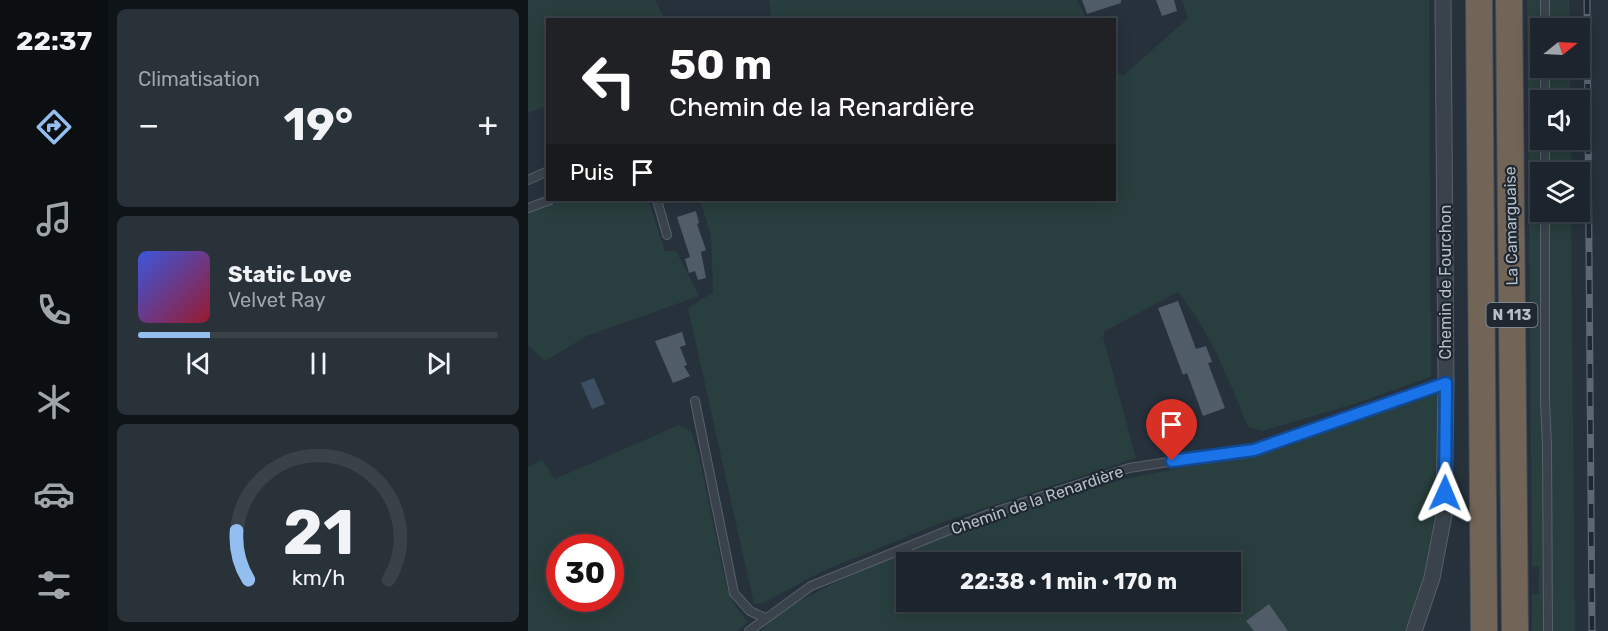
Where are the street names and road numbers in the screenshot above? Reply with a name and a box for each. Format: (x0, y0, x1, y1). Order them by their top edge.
street label: La Camarguaise (1500, 166, 1522, 286)
street label: Chemin de Fourchon (1436, 205, 1455, 359)
road number: N 113 (1486, 303, 1538, 327)
street label: Chemin de la Renardière (948, 462, 1126, 538)

